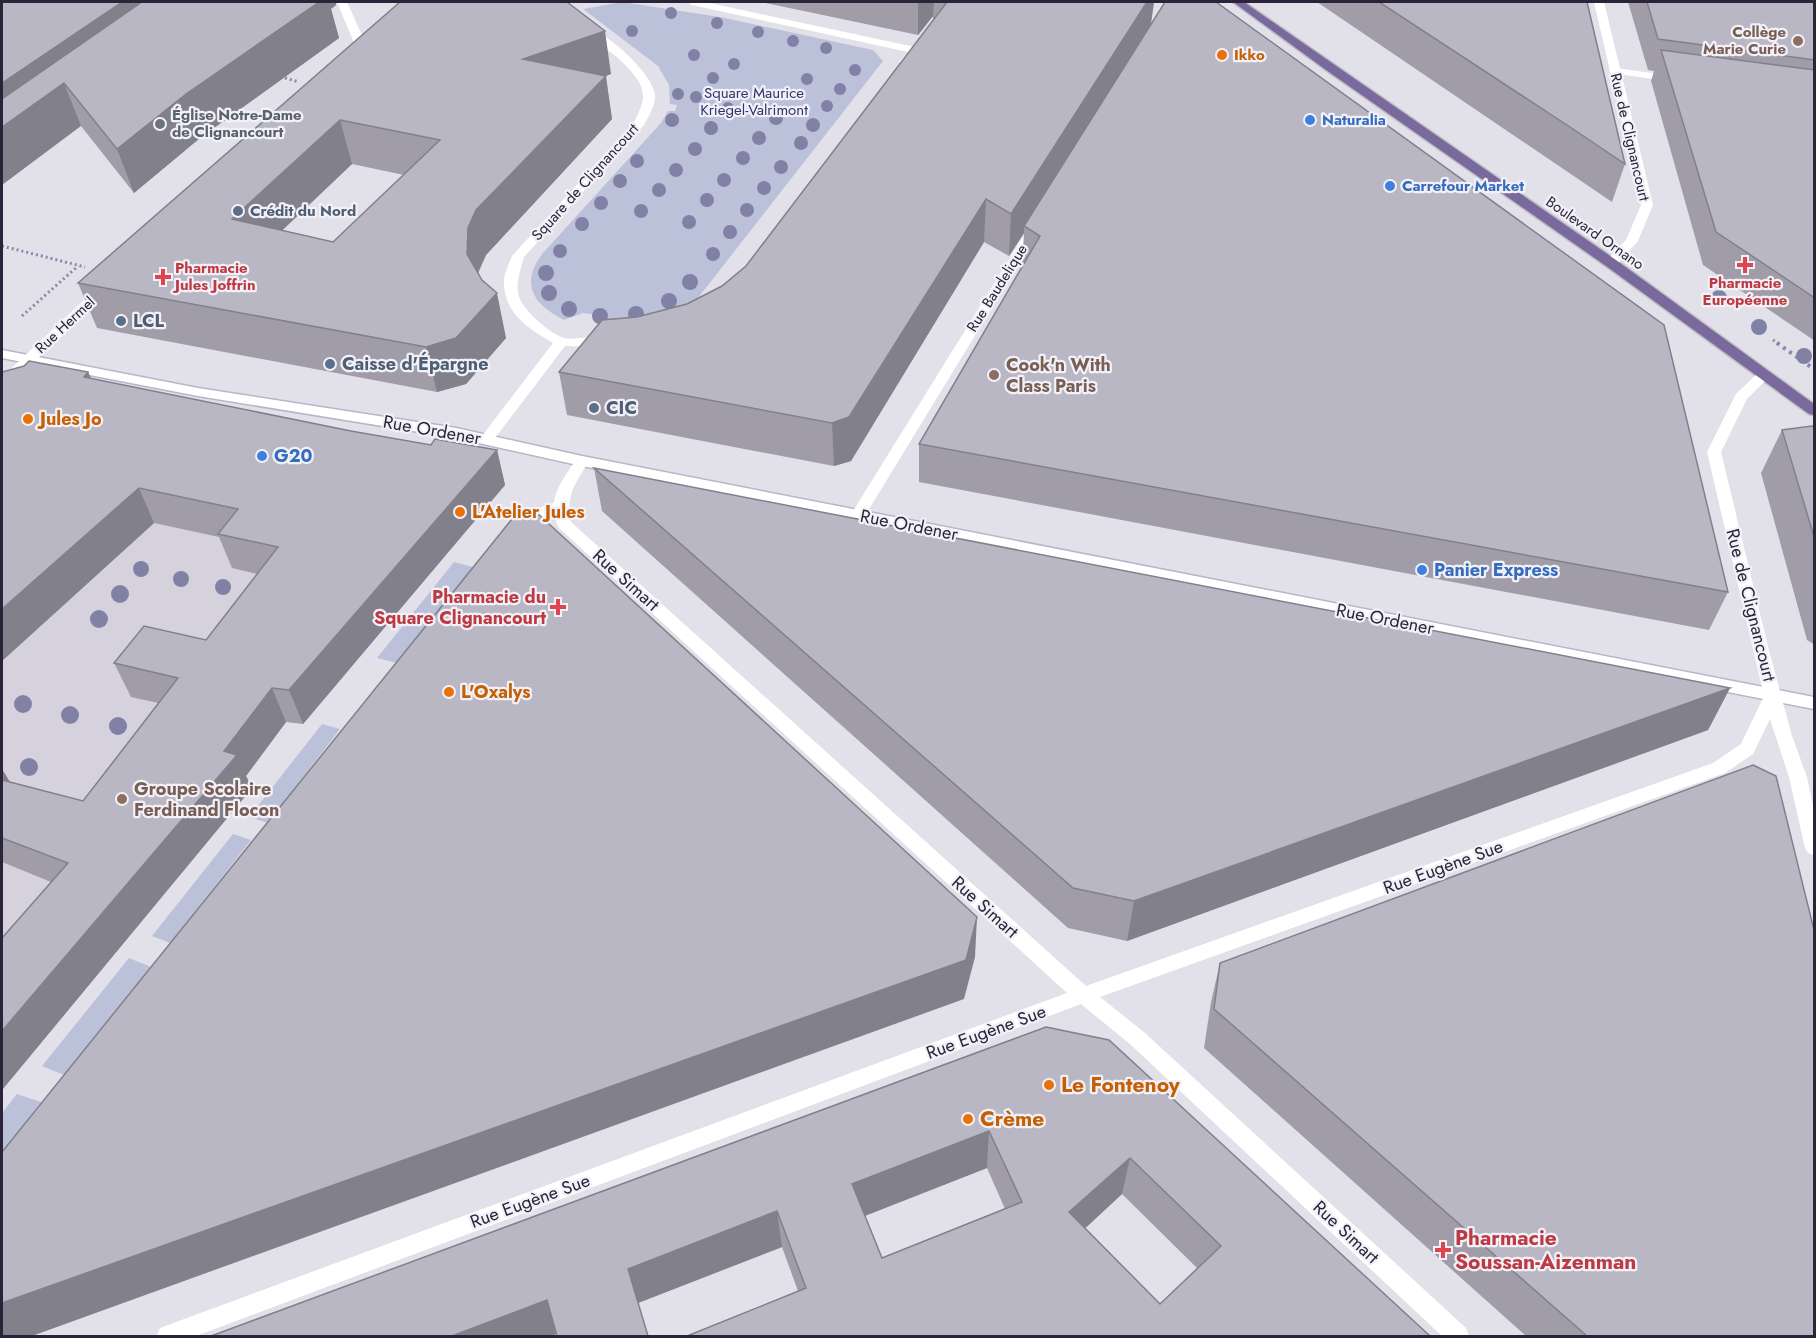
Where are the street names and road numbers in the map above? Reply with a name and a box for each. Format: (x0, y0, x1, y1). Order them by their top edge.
street label: Rue de Clignancourt (1605, 71, 1655, 203)
street label: Square de Clignancourt (526, 118, 644, 245)
street label: Boulevard Ornano (1541, 191, 1649, 275)
street label: Rue Baudelique (961, 240, 1033, 336)
street label: Rue Hermel (30, 291, 100, 359)
street label: Rue Ordener (381, 409, 484, 452)
street label: Rue Ordener (858, 503, 961, 547)
street label: Rue de Clignancourt (1719, 526, 1783, 685)
street label: Rue Simart (587, 543, 666, 618)
street label: Rue Ordener (1334, 597, 1437, 641)
street label: Rue Eugène Sue (1379, 833, 1507, 901)
street label: Rue Simart (946, 870, 1025, 945)
street label: Rue Eugène Sue (922, 998, 1050, 1066)
street label: Rue Eugène Sue (466, 1167, 594, 1235)
street label: Rue Simart (1307, 1195, 1385, 1270)

